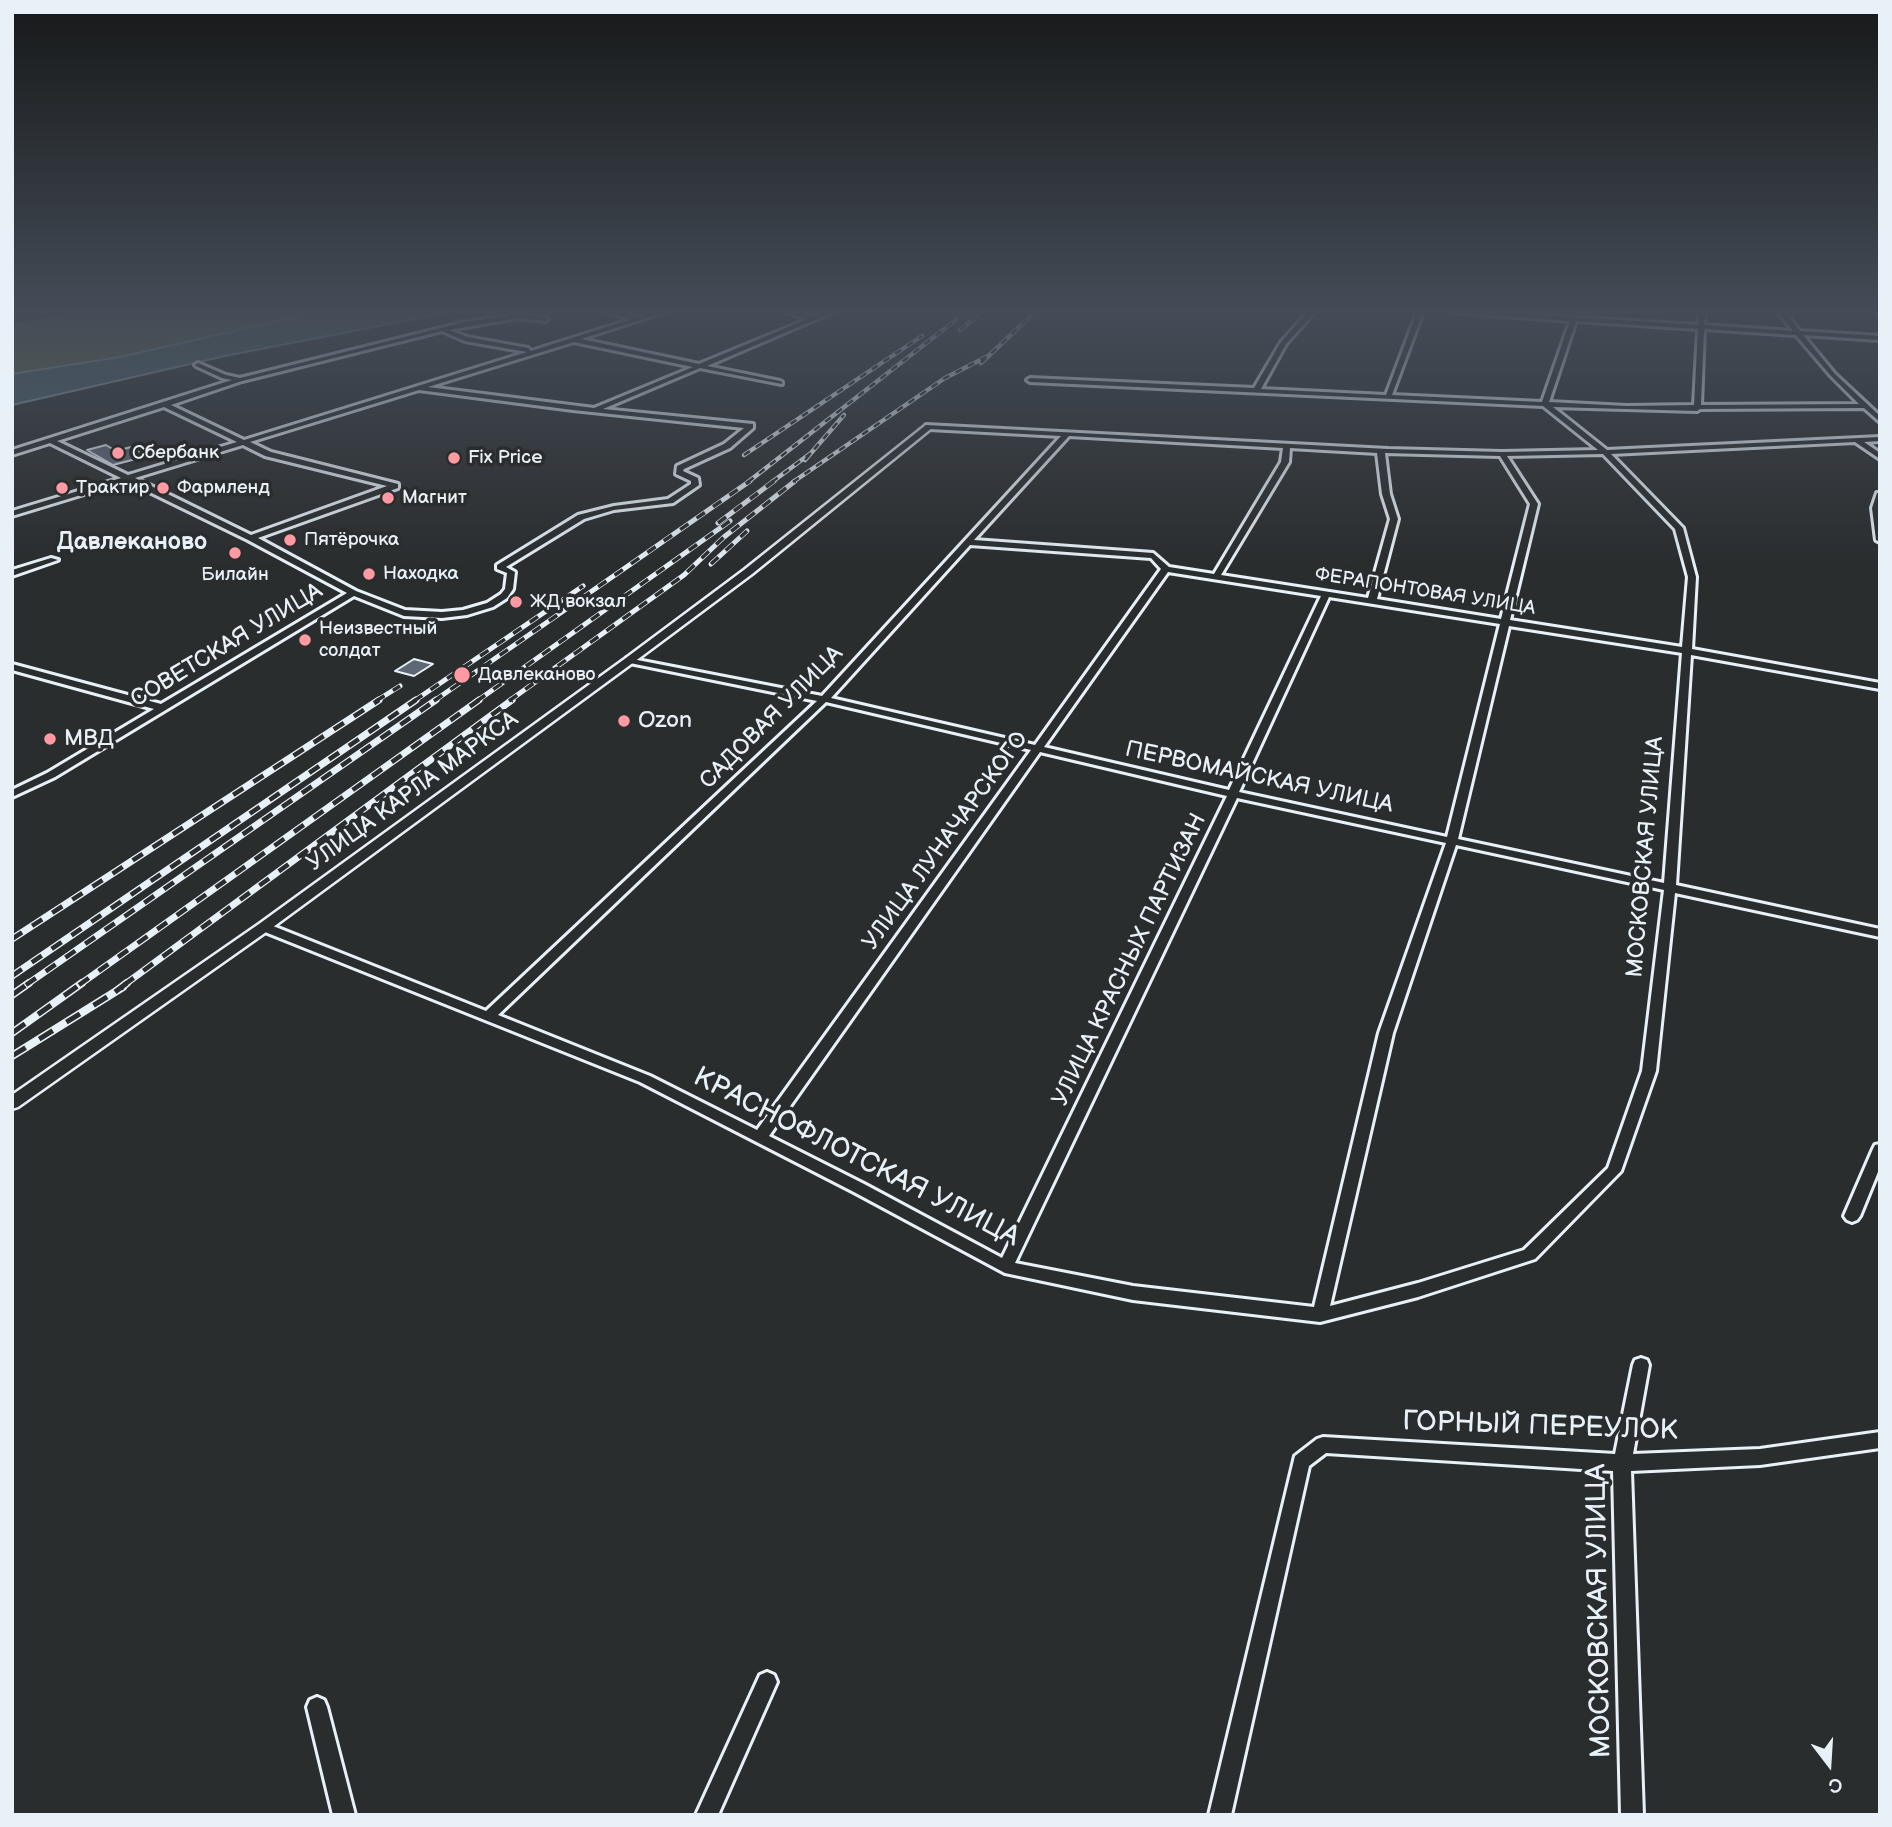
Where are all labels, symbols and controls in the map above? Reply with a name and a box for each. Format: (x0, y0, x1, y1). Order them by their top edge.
place label: Сбербанк (132, 442, 219, 464)
marker: Сбербанк (110, 445, 126, 461)
place label: Fix Price (468, 447, 542, 469)
marker: Fix Price (446, 450, 462, 466)
place label: Трактир (76, 477, 149, 499)
place label: Фармленд (177, 477, 270, 499)
marker: Трактир (54, 480, 70, 496)
marker: Фармленд (155, 480, 171, 496)
place label: Магнит (402, 487, 467, 509)
marker: Магнит (380, 490, 396, 506)
district label: Давлеканово (57, 529, 207, 557)
place label: Пятёрочка (304, 529, 399, 551)
marker: Пятёрочка (282, 532, 298, 548)
marker: Билайн (227, 545, 243, 561)
place label: Находка (383, 563, 459, 585)
street label: ФЕРАПОНТОВАЯ УЛИЦА (1313, 563, 1537, 621)
place label: Билайн (201, 564, 269, 586)
marker: Находка (361, 566, 377, 582)
street label: СОВЕТСКАЯ УЛИЦА (126, 578, 328, 714)
place label: ЖД вокзал (530, 591, 626, 613)
marker: ЖД вокзал (508, 594, 524, 610)
place label: Неизвестный солдат (319, 618, 437, 662)
marker: Неизвестный солдат (297, 632, 313, 648)
street label: САДОВАЯ УЛИЦА (695, 641, 849, 795)
place label: Давлеканово (478, 664, 596, 686)
marker: Давлеканово (452, 665, 472, 685)
street label: УЛИЦА КАРЛА МАРКСА (302, 706, 524, 878)
place label: Ozon (638, 707, 692, 735)
marker: Ozon (616, 713, 632, 729)
place label: МВД (64, 725, 114, 753)
street label: УЛИЦА ЛУНАЧАРСКОГО (857, 726, 1035, 956)
marker: МВД (42, 731, 58, 747)
street label: МОСКОВСКАЯ УЛИЦА (1622, 735, 1670, 979)
street label: ПЕРВОМАЙСКАЯ УЛИЦА (1123, 736, 1395, 820)
street label: УЛИЦА КРАСНЫХ ПАРТИЗАН (1047, 809, 1213, 1111)
street label: КРАСНОФЛОТСКАЯ УЛИЦА (687, 1061, 1025, 1255)
street label: ГОРНЫЙ ПЕРЕУЛОК (1402, 1405, 1678, 1449)
street label: МОСКОВСКАЯ УЛИЦА (1581, 1464, 1619, 1758)
north arrow (1794, 1729, 1864, 1799)
text: С (1826, 1772, 1845, 1797)

